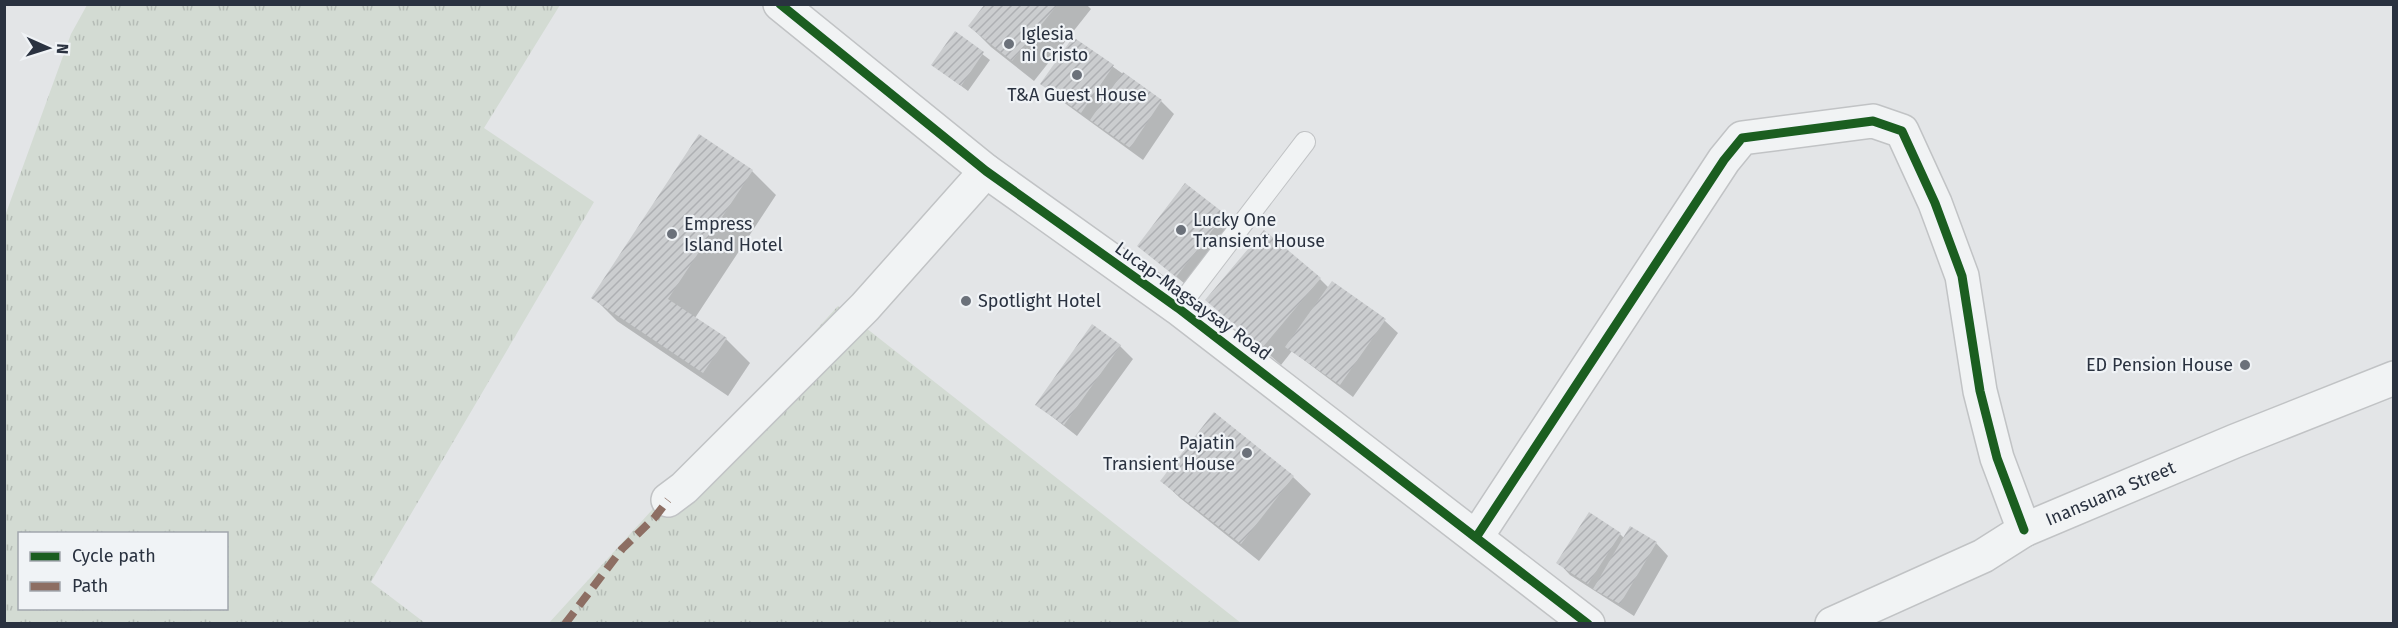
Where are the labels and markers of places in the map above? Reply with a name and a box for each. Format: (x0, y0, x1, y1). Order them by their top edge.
place label: Iglesia ni Cristo (1021, 23, 1088, 66)
marker: Iglesia ni Cristo (1002, 37, 1016, 51)
marker: T&A Guest House (1070, 68, 1084, 82)
place label: T&A Guest House (1007, 84, 1147, 106)
place label: Lucky One Transient House (1193, 209, 1325, 252)
place label: Empress Island Hotel (684, 213, 783, 256)
marker: Lucky One Transient House (1174, 223, 1188, 237)
marker: Empress Island Hotel (665, 227, 679, 241)
place label: Spotlight Hotel (978, 290, 1101, 312)
marker: Spotlight Hotel (959, 294, 973, 308)
place label: ED Pension House (2086, 354, 2233, 376)
marker: ED Pension House (2238, 358, 2252, 372)
place label: Pajatin Transient House (1103, 432, 1235, 475)
marker: Pajatin Transient House (1240, 446, 1254, 460)

